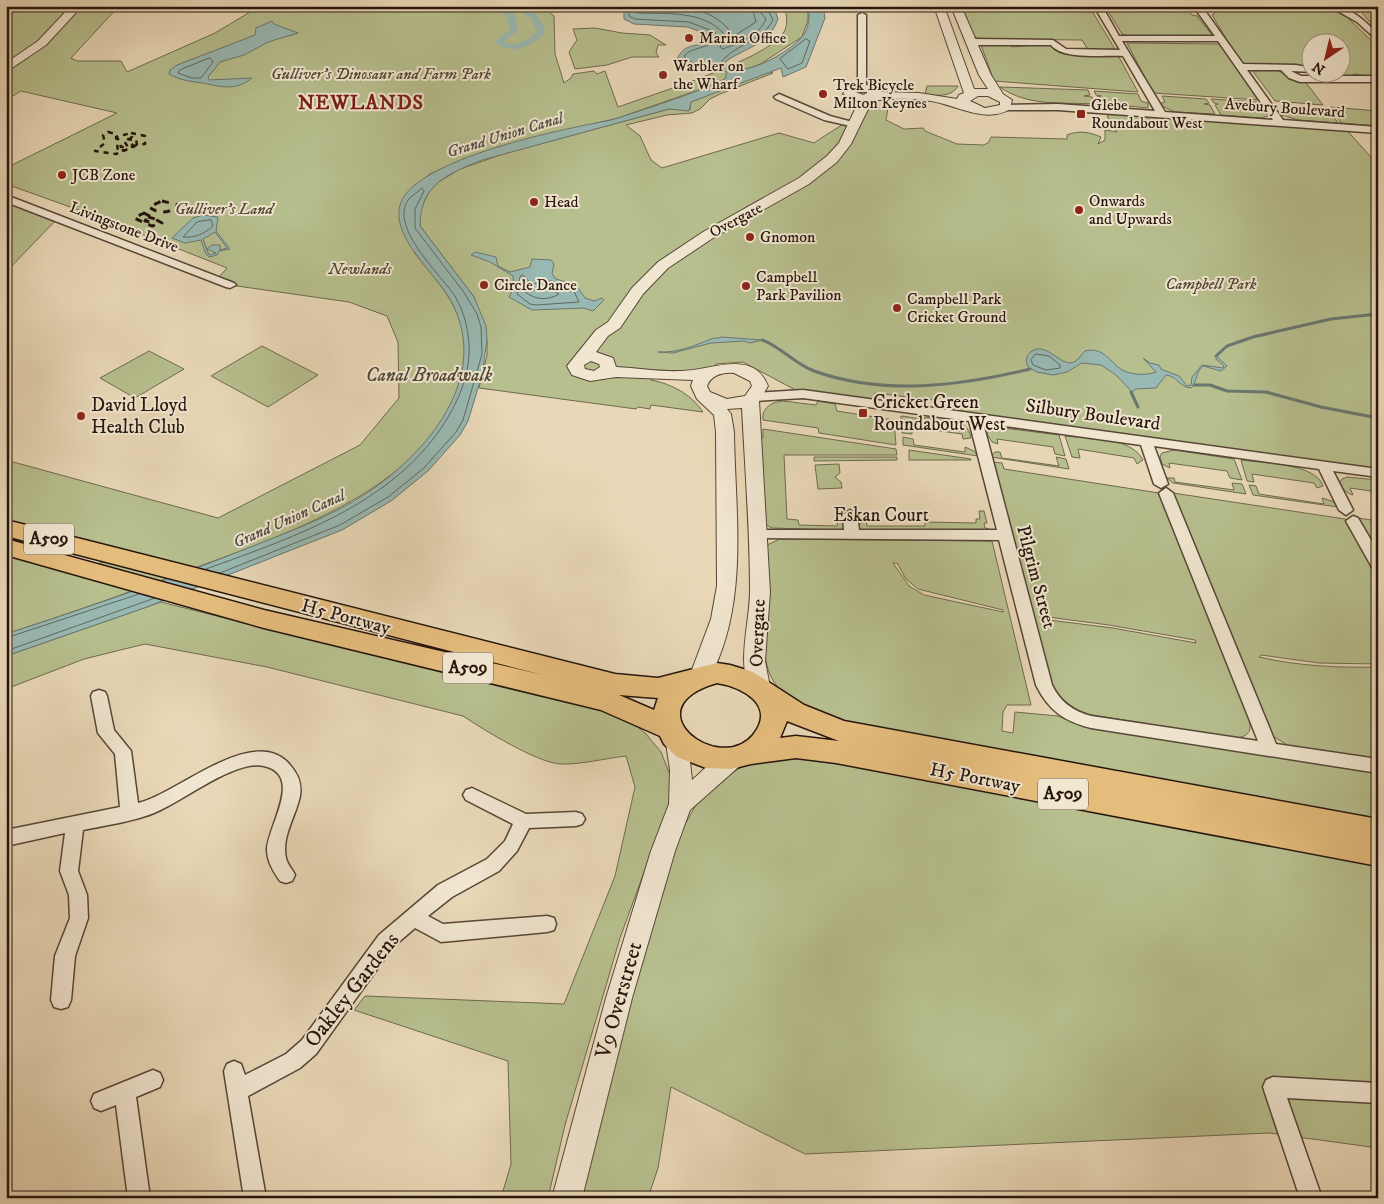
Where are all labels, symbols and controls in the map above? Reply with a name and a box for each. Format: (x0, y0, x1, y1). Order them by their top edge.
place label: Marina Office (699, 28, 787, 48)
marker: Marina Office (683, 32, 695, 44)
north arrow (1302, 32, 1352, 82)
place label: Warbler on the Wharf (672, 56, 744, 94)
text: N (1309, 57, 1329, 79)
park label: Gulliver's Dinosaur and Farm Park (271, 64, 491, 84)
marker: Warbler on the Wharf (657, 69, 669, 81)
place label: Trek Bicycle Milton Keynes (833, 75, 927, 113)
marker: Trek Bicycle Milton Keynes (817, 88, 829, 100)
district label: NEWLANDS (298, 91, 424, 116)
street label: Avebury Boulevard (1224, 94, 1346, 122)
place label: Glebe Roundabout West (1091, 95, 1203, 133)
water label: Grand Union Canal (444, 107, 567, 162)
marker: Glebe Roundabout West (1075, 108, 1087, 120)
place label: JCB Zone (70, 165, 136, 185)
marker: JCB Zone (56, 169, 68, 181)
place label: Onwards and Upwards (1089, 191, 1172, 229)
place label: Head (544, 192, 579, 212)
marker: Head (528, 196, 540, 208)
street label: Livingstone Drive (67, 197, 182, 257)
street label: Overgate (706, 198, 766, 242)
park label: Gulliver's Land (175, 199, 275, 219)
marker: Onwards and Upwards (1073, 204, 1085, 216)
place label: Gnomon (760, 227, 816, 247)
marker: Gnomon (744, 231, 756, 243)
park label: Newlands (327, 259, 393, 279)
place label: Campbell Park Pavilion (756, 267, 842, 305)
park label: Campbell Park (1165, 274, 1257, 294)
place label: Circle Dance (494, 275, 577, 295)
marker: Circle Dance (478, 279, 490, 291)
marker: Campbell Park Pavilion (740, 280, 752, 292)
place label: Campbell Park Cricket Ground (907, 289, 1006, 327)
marker: Campbell Park Cricket Ground (891, 302, 903, 314)
park label: Canal Broadwalk (366, 364, 492, 387)
place label: Cricket Green Roundabout West (873, 391, 1006, 436)
place label: David Lloyd Health Club (91, 394, 188, 439)
street label: Silbury Boulevard (1024, 394, 1162, 436)
marker: Cricket Green Roundabout West (857, 407, 869, 419)
marker: David Lloyd Health Club (75, 410, 87, 422)
water label: Grand Union Canal (230, 485, 350, 553)
street label: Eskan Court (833, 504, 929, 527)
street label: Pilgrim Street (1011, 523, 1061, 631)
road number: A509 (24, 524, 74, 554)
street label: H5 Portway (299, 594, 394, 640)
street label: Overgate (745, 598, 771, 667)
road number: A509 (443, 652, 493, 684)
street label: H5 Portway (928, 758, 1023, 798)
road number: A509 (1038, 779, 1088, 810)
street label: Oakley Gardens (299, 927, 405, 1053)
street label: V9 Overstreet (589, 939, 649, 1062)

